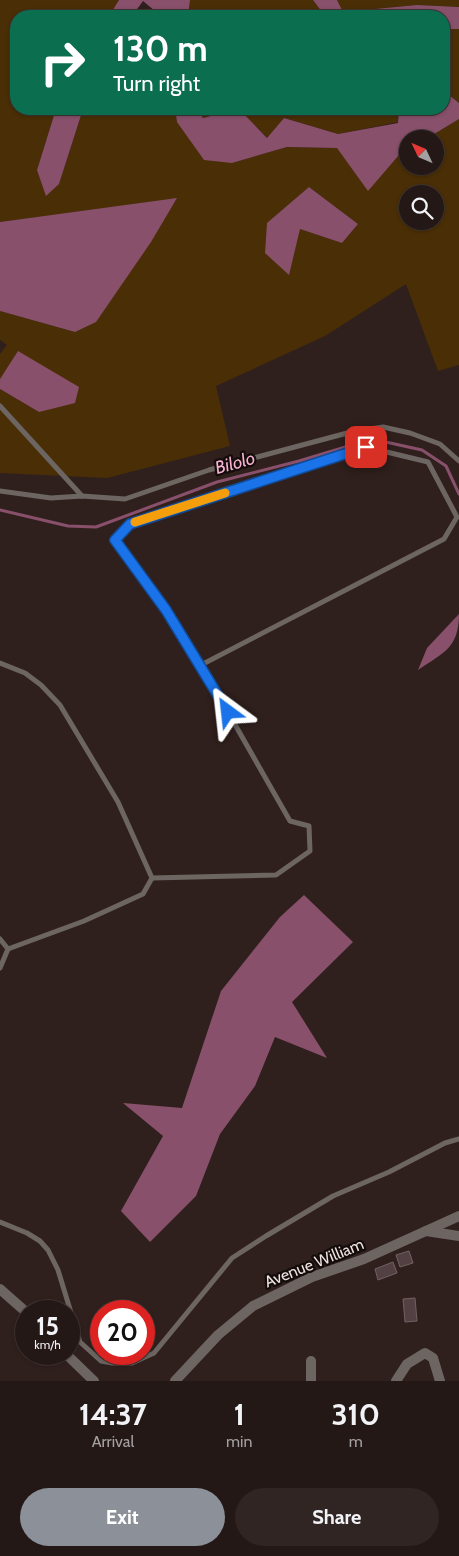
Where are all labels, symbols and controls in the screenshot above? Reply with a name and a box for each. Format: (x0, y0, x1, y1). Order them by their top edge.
text: 130 m (113, 27, 208, 70)
icon: right (30, 30, 95, 95)
text: Turn right (113, 70, 200, 97)
north arrow (399, 130, 444, 175)
map controls (399, 130, 444, 230)
button: search (399, 185, 444, 230)
pin (345, 426, 387, 468)
icon: arrive (352, 433, 380, 461)
water label: Bilolo (212, 447, 258, 479)
position arrow (201, 685, 253, 737)
street label: Avenue William (262, 1234, 366, 1292)
speed limit sign: 20 (90, 1300, 155, 1365)
text: 15 (36, 1311, 59, 1341)
text: km/h (34, 1337, 61, 1352)
text: 14:37 (79, 1396, 147, 1433)
text: 1 (234, 1396, 245, 1433)
text: 310 (331, 1396, 380, 1433)
text: Arrival (92, 1432, 134, 1451)
text: min (226, 1432, 252, 1451)
text: m (349, 1432, 363, 1451)
button: Exit (20, 1488, 225, 1546)
button: Share (235, 1488, 439, 1546)

